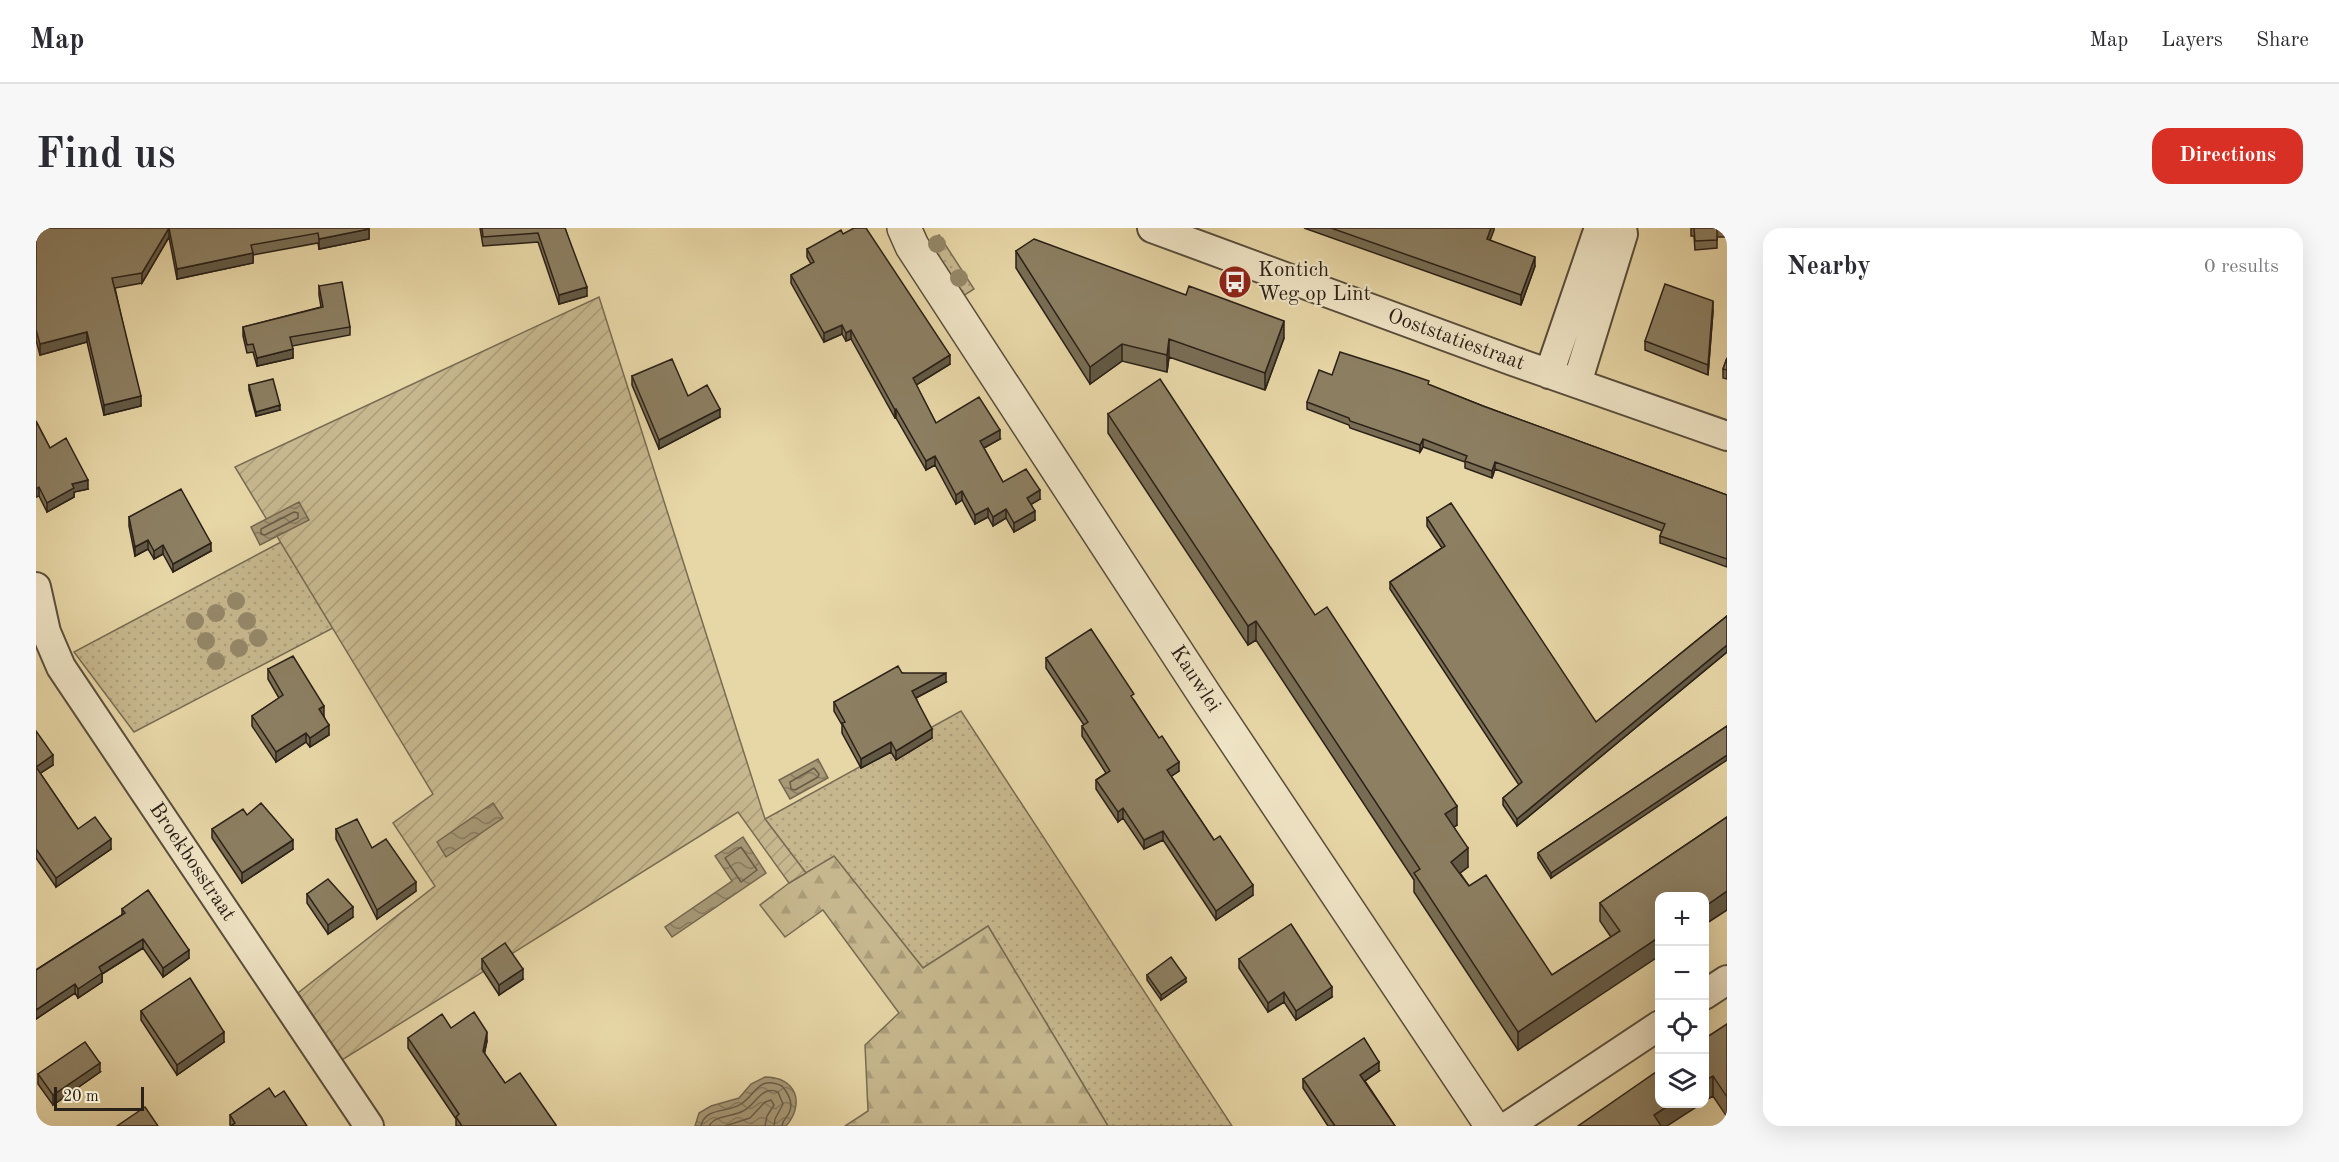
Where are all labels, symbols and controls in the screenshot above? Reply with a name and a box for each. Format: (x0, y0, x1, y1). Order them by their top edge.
text: Map (30, 27, 84, 55)
text: Map (2089, 30, 2128, 51)
text: Layers (2161, 30, 2223, 51)
text: Share (2256, 30, 2309, 51)
button: Directions (2152, 128, 2303, 184)
text: Find us (36, 135, 175, 177)
text: Nearby (1787, 254, 1871, 280)
text: 0 results (2204, 257, 2279, 277)
place label: Kontich Weg op Lint (1258, 260, 1371, 305)
bus stop icon: Kontich Weg op Lint (1217, 264, 1253, 300)
street label: Ooststatiestraat (1385, 305, 1527, 375)
street label: Kauwlei (1166, 642, 1224, 716)
street label: Broekbosstraat (145, 799, 239, 925)
map controls (1655, 892, 1709, 1108)
button: + (1655, 892, 1709, 946)
button: − (1655, 946, 1709, 1000)
button: locate (1655, 1000, 1709, 1054)
button: layers (1655, 1054, 1709, 1108)
scale bar (54, 1084, 144, 1112)
text: 20 m (63, 1089, 99, 1105)

